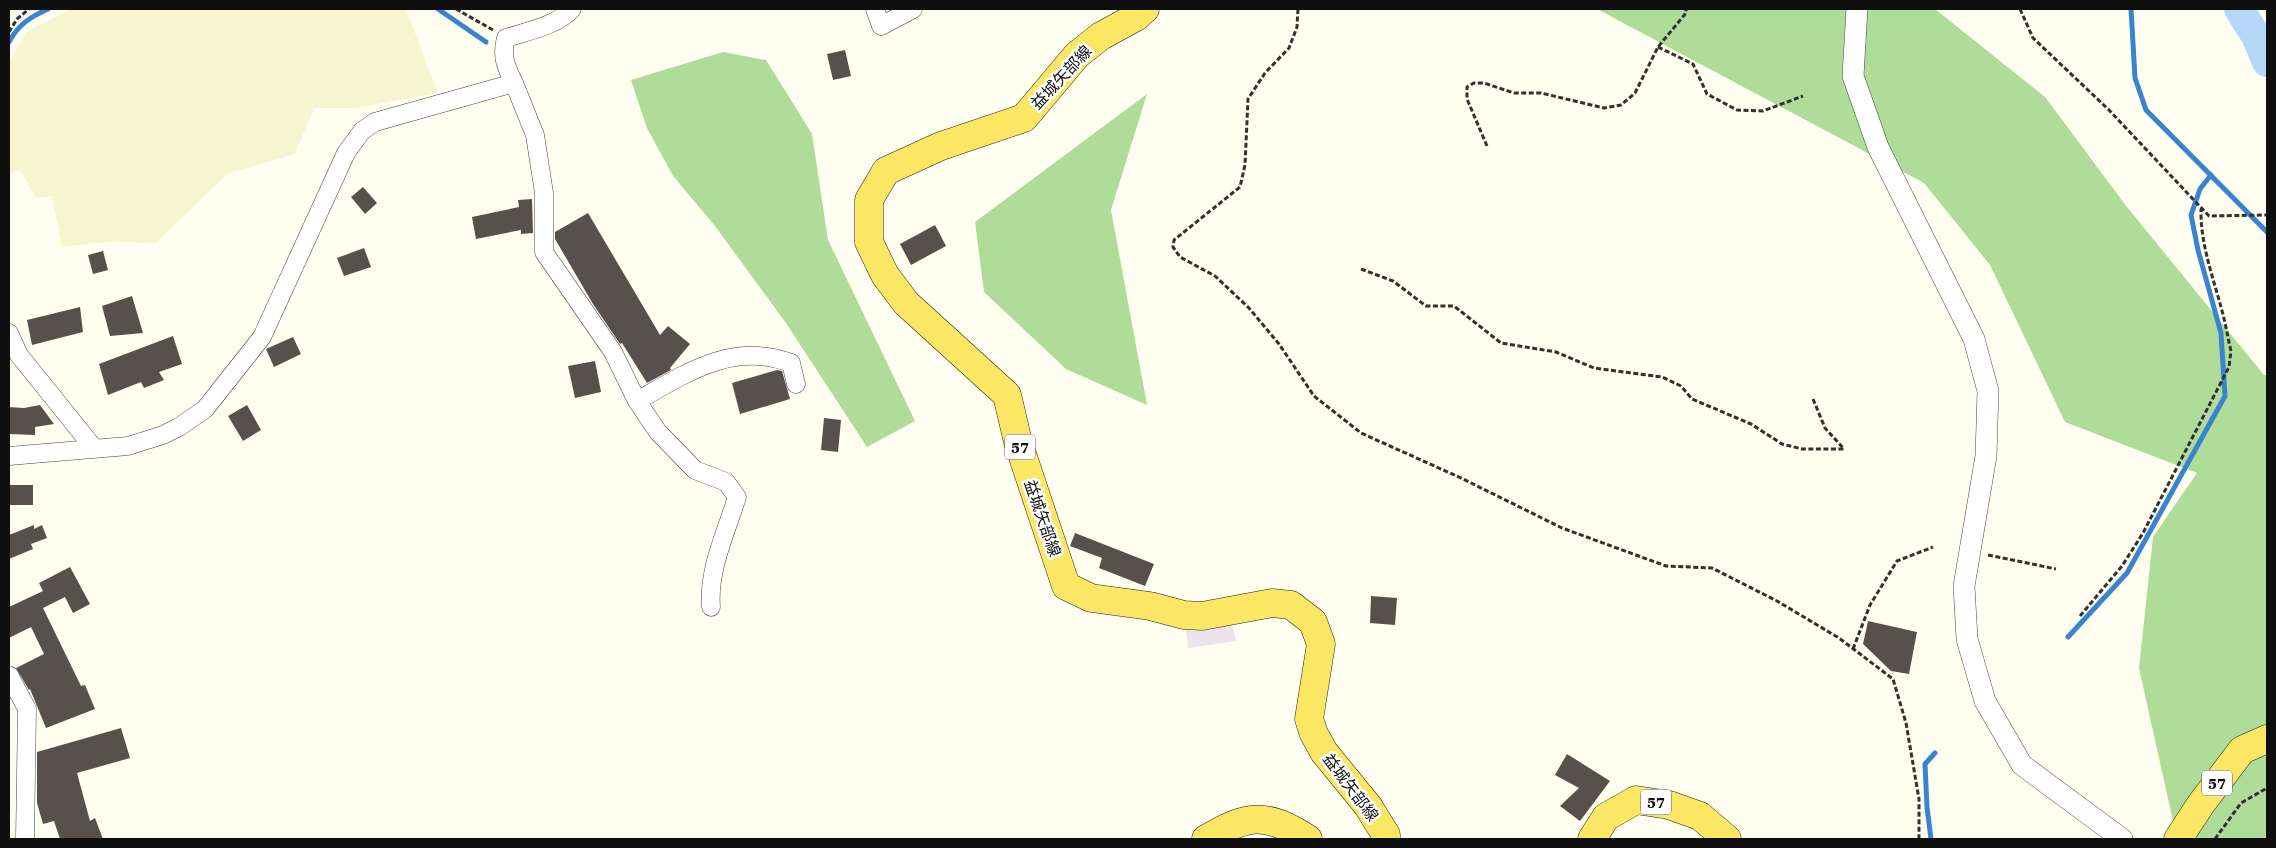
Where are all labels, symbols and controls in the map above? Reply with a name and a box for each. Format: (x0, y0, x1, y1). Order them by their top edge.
street label: 益城矢部線 (1026, 41, 1096, 113)
road number: 57 (1005, 434, 1035, 460)
street label: 益城矢部線 (1021, 477, 1065, 559)
street label: 益城矢部線 (1319, 749, 1383, 825)
road number: 57 (2202, 770, 2232, 796)
road number: 57 (1641, 790, 1671, 814)

